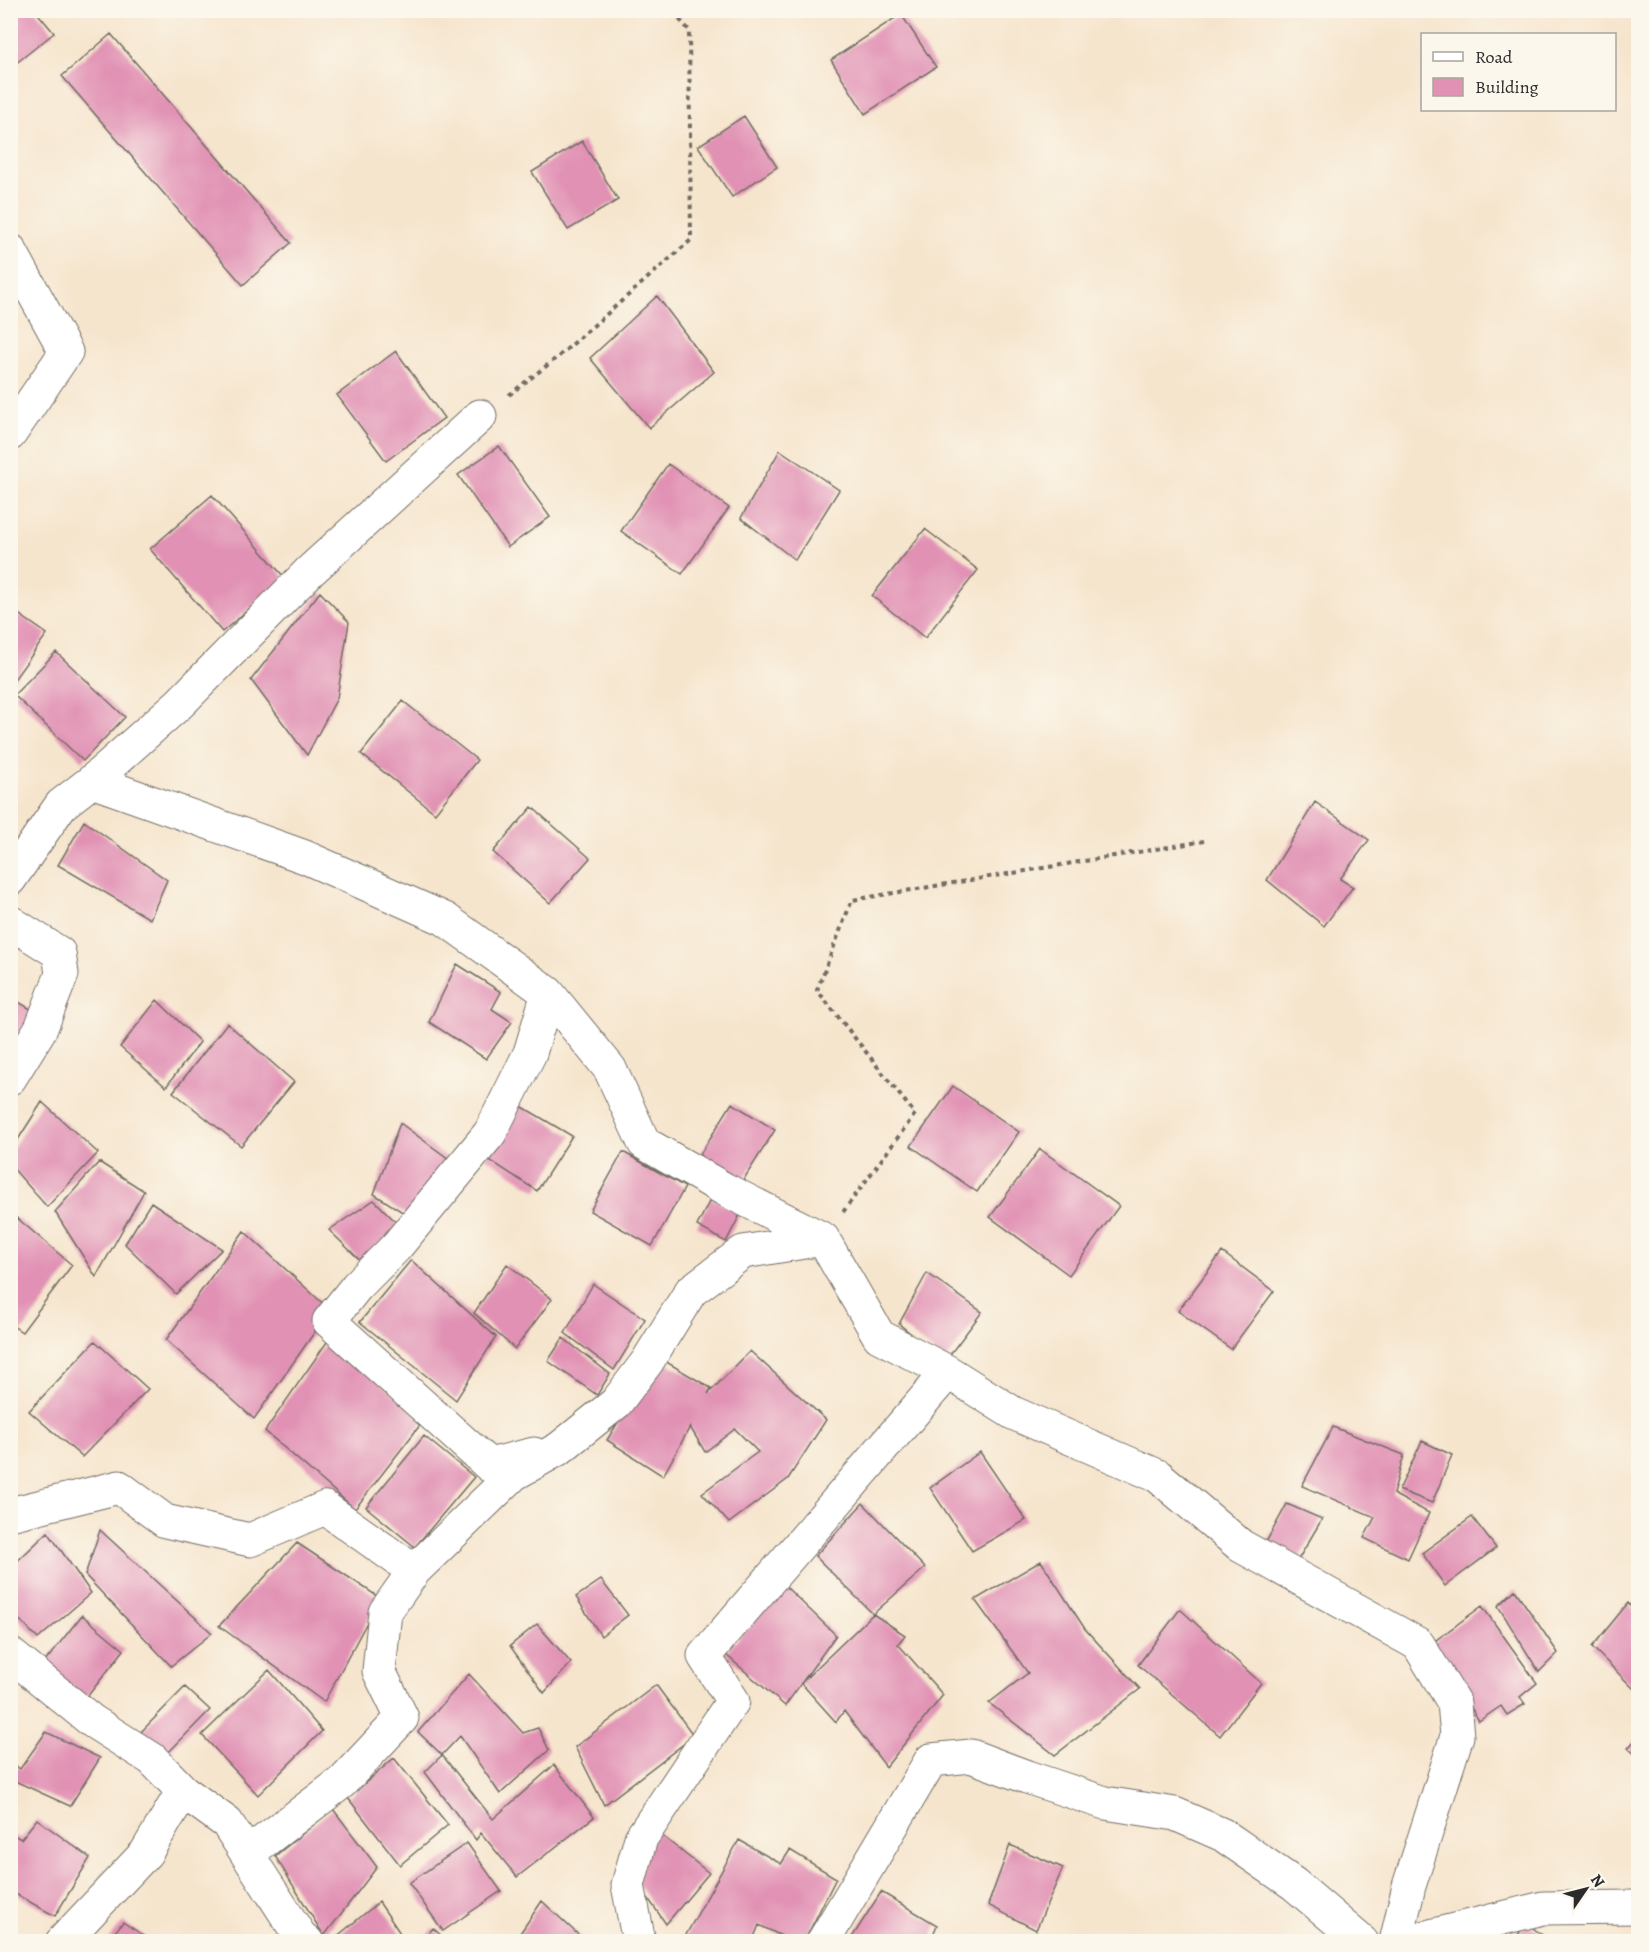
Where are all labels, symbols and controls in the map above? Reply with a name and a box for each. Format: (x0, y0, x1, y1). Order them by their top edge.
legend (1421, 33, 1616, 111)
text: Road (1475, 45, 1513, 69)
text: Building (1475, 75, 1539, 99)
north arrow (1556, 1859, 1616, 1919)
text: N (1585, 1870, 1610, 1892)

